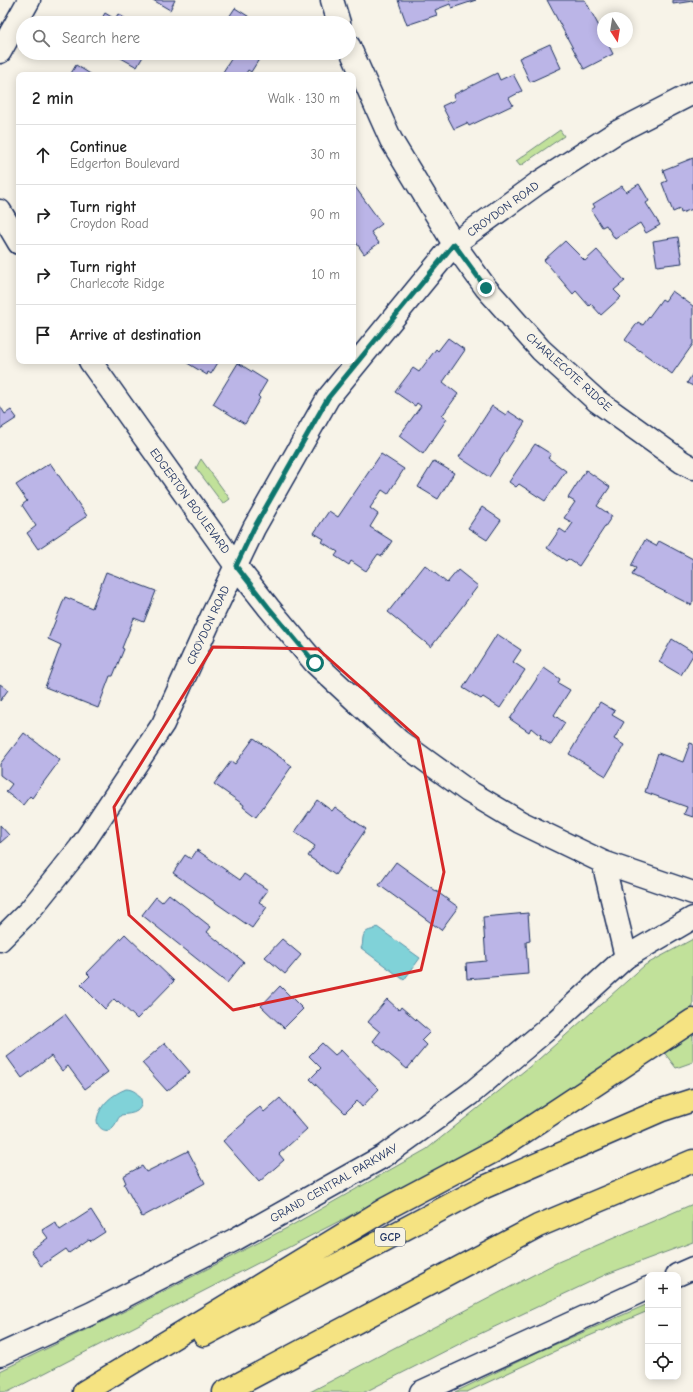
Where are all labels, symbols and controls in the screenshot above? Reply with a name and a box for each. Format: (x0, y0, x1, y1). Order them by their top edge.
north arrow (597, 12, 633, 48)
search box (16, 16, 356, 60)
icon: search (30, 27, 52, 49)
text: Search here (62, 29, 140, 47)
text: 2 min (32, 89, 73, 108)
text: Walk · 130 m (268, 91, 340, 106)
text: Continue (70, 138, 127, 156)
icon: ahead (32, 144, 54, 166)
text: 30 m (310, 147, 340, 162)
text: Edgerton Boulevard (70, 156, 180, 171)
street label: CROYDON ROAD (464, 178, 542, 240)
text: Turn right (70, 198, 136, 216)
icon: right (32, 204, 54, 226)
text: 90 m (310, 207, 340, 222)
text: Croydon Road (70, 216, 149, 231)
text: Turn right (70, 258, 136, 276)
icon: right (32, 264, 54, 286)
text: 10 m (312, 267, 340, 282)
text: Charlecote Ridge (70, 276, 164, 291)
route end (477, 279, 495, 297)
icon: arrive (32, 324, 54, 346)
text: Arrive at destination (70, 326, 201, 344)
street label: CHARLECOTE RIDGE (523, 330, 615, 414)
street label: EDGERTON BOULEVARD (147, 446, 233, 556)
street label: CROYDON ROAD (184, 583, 232, 667)
route start (306, 654, 324, 672)
street label: GRAND CENTRAL PARKWAY (268, 1140, 401, 1225)
road number: GCP (375, 1228, 405, 1246)
map controls (645, 1272, 681, 1380)
button: + (645, 1272, 681, 1308)
button: − (645, 1308, 681, 1344)
button: locate (645, 1344, 681, 1380)

